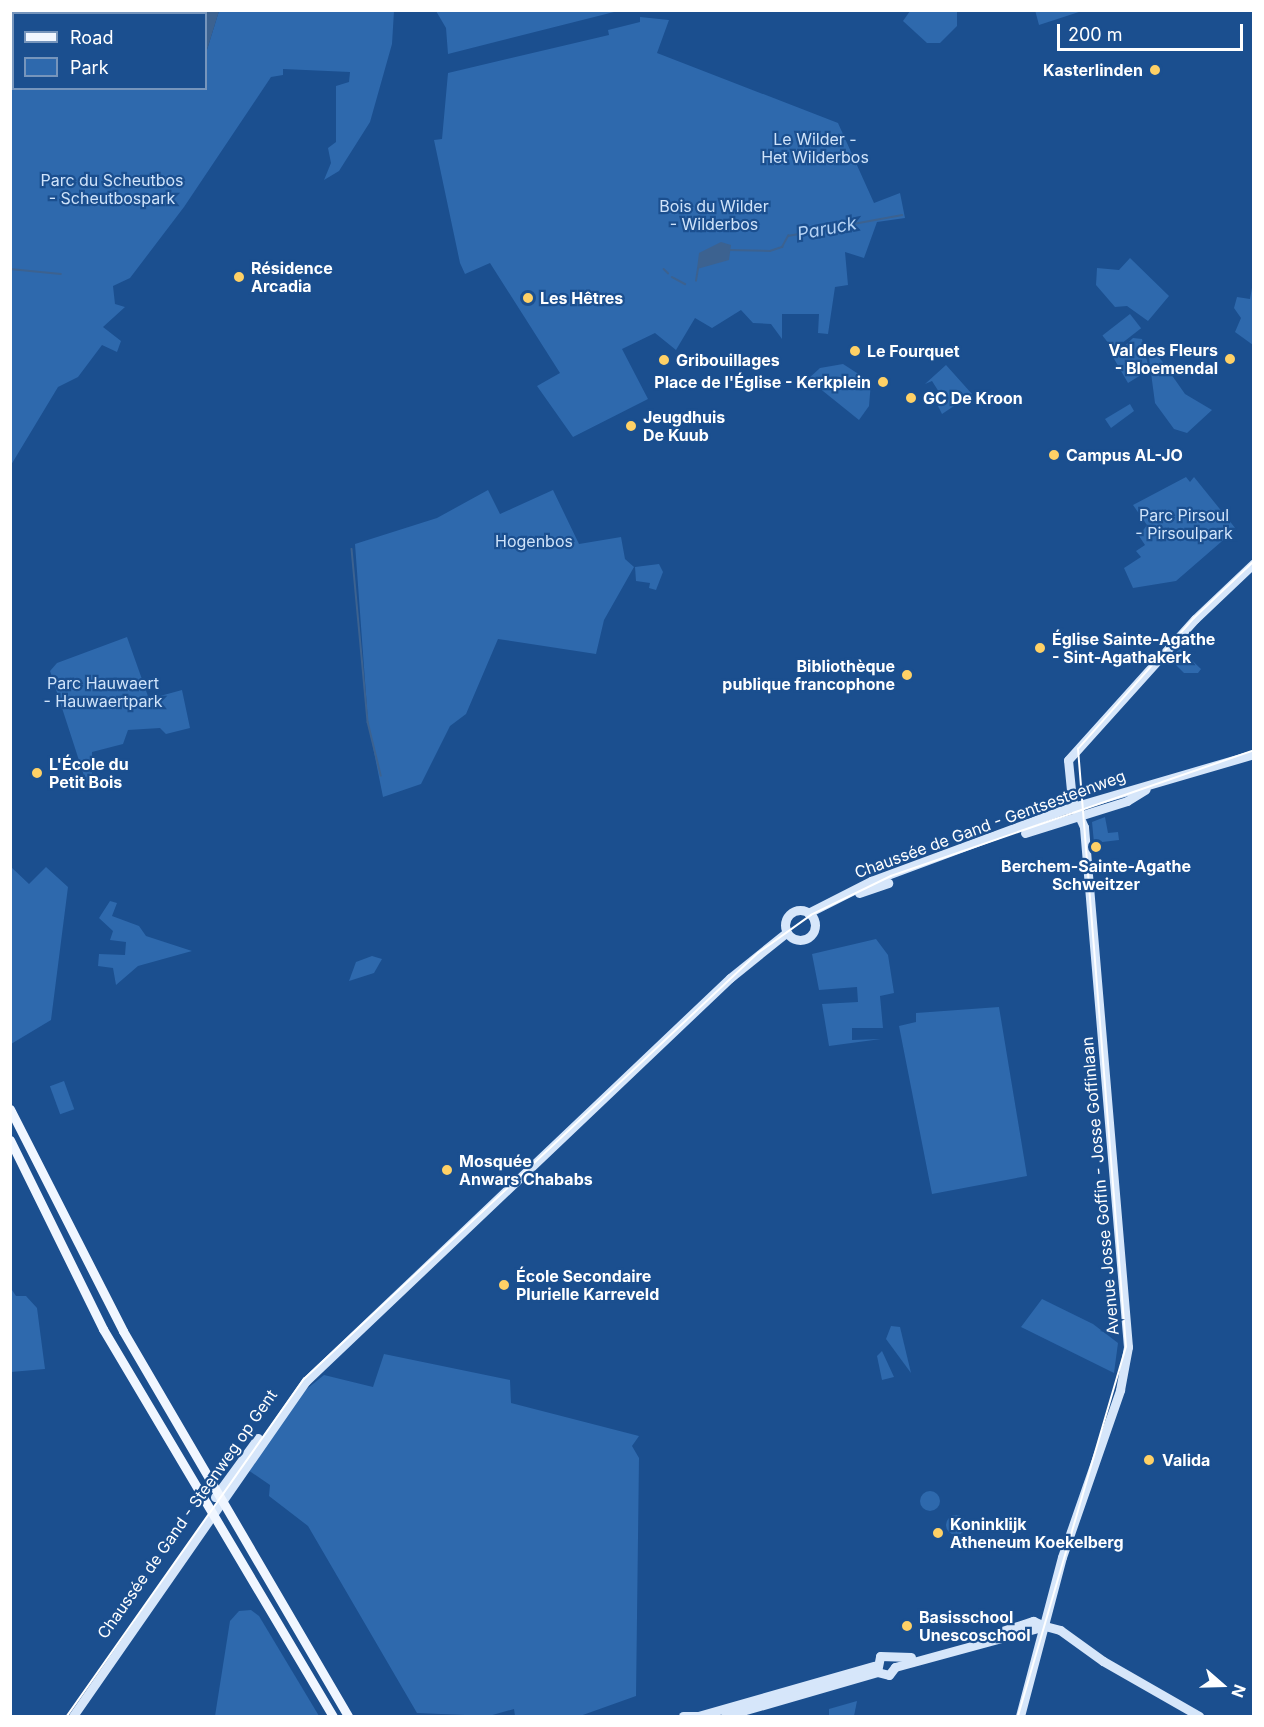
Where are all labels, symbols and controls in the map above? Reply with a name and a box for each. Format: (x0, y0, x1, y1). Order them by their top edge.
legend (12, 12, 207, 90)
scale bar (1060, 12, 1246, 50)
text: 200 m (1068, 24, 1123, 45)
text: Road (70, 27, 113, 48)
text: Park (70, 57, 109, 78)
place label: Kasterlinden (1043, 60, 1143, 80)
marker: Kasterlinden (1148, 63, 1162, 77)
park label: Le Wilder - Het Wilderbos (761, 129, 869, 167)
park label: Parc du Scheutbos - Scheutbospark (40, 170, 184, 208)
park label: Bois du Wilder - Wilderbos (659, 196, 769, 234)
water label: Paruck (795, 213, 859, 245)
place label: Résidence Arcadia (251, 258, 333, 296)
marker: Résidence Arcadia (232, 270, 246, 284)
place label: Les Hêtres (540, 288, 623, 308)
marker: Les Hêtres (521, 291, 535, 305)
place label: Val des Fleurs - Bloemendal (1109, 340, 1218, 378)
place label: Le Fourquet (867, 341, 960, 361)
marker: Le Fourquet (848, 344, 862, 358)
place label: Gribouillages (676, 350, 780, 370)
marker: Val des Fleurs - Bloemendal (1223, 352, 1237, 366)
marker: Gribouillages (657, 353, 671, 367)
place label: Place de l'Église - Kerkplein (654, 372, 871, 392)
marker: Place de l'Église - Kerkplein (876, 375, 890, 389)
place label: GC De Kroon (923, 388, 1023, 408)
marker: GC De Kroon (904, 391, 918, 405)
place label: Jeugdhuis De Kuub (643, 407, 725, 445)
marker: Jeugdhuis De Kuub (624, 419, 638, 433)
place label: Campus AL-JO (1066, 445, 1183, 465)
marker: Campus AL-JO (1047, 448, 1061, 462)
park label: Parc Pirsoul - Pirsoulpark (1135, 505, 1233, 543)
park label: Hogenbos (495, 531, 573, 551)
place label: Église Sainte-Agathe - Sint-Agathakerk (1052, 629, 1215, 667)
marker: Église Sainte-Agathe - Sint-Agathakerk (1033, 641, 1047, 655)
place label: Bibliothèque publique francophone (722, 656, 895, 694)
marker: Bibliothèque publique francophone (900, 668, 914, 682)
park label: Parc Hauwaert - Hauwaertpark (43, 673, 163, 711)
place label: L'École du Petit Bois (49, 754, 129, 792)
marker: L'École du Petit Bois (30, 766, 44, 780)
street label: Chaussée de Gand - Gentsesteenweg (852, 766, 1128, 882)
marker: Berchem-Sainte-Agathe Schweitzer (1089, 840, 1103, 854)
place label: Berchem-Sainte-Agathe Schweitzer (1001, 856, 1191, 894)
street label: Avenue Josse Goffin - Josse Goffinlaan (1077, 1036, 1123, 1336)
place label: Mosquée Anwars Chababs (459, 1151, 593, 1189)
marker: Mosquée Anwars Chababs (440, 1163, 454, 1177)
place label: École Secondaire Plurielle Karreveld (516, 1266, 659, 1304)
marker: École Secondaire Plurielle Karreveld (497, 1278, 511, 1292)
street label: Chaussée de Gand - Steenweg op Gent (93, 1386, 281, 1642)
place label: Valida (1162, 1450, 1210, 1470)
marker: Valida (1140, 1451, 1158, 1469)
place label: Koninklijk Atheneum Koekelberg (950, 1514, 1124, 1552)
marker: Koninklijk Atheneum Koekelberg (931, 1526, 945, 1540)
place label: Basisschool Unescoschool (919, 1607, 1031, 1645)
marker: Basisschool Unescoschool (900, 1619, 914, 1633)
north arrow (1192, 1655, 1252, 1715)
text: N (1227, 1682, 1250, 1700)

